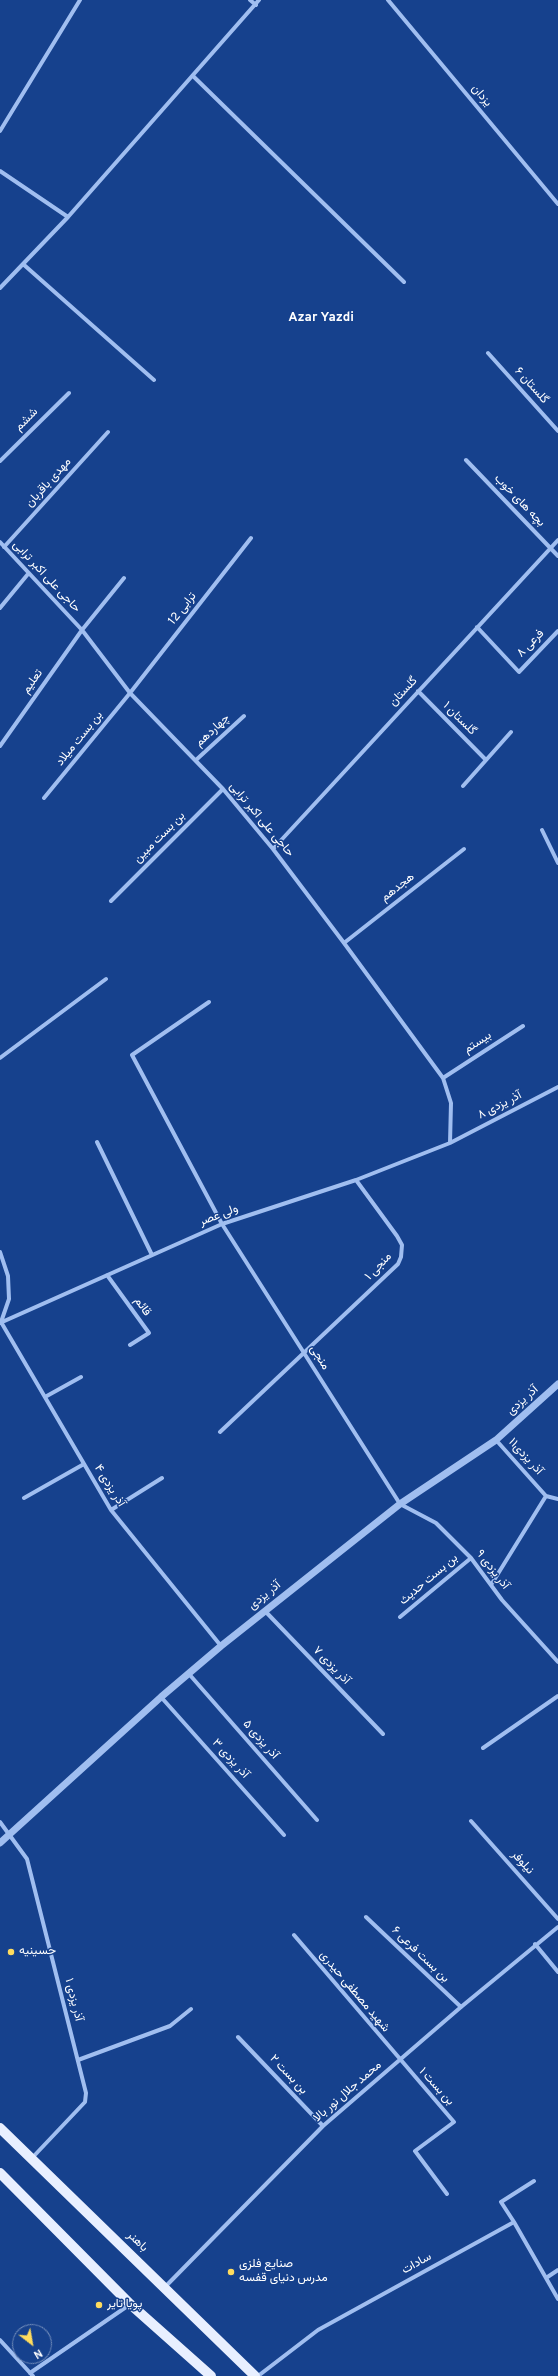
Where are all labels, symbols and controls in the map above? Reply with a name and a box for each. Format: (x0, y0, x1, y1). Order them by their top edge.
street label: یزدان (468, 82, 494, 110)
district label: Azar Yazdi (288, 310, 354, 326)
street label: گلستان ۶ (511, 365, 551, 407)
street label: ششم (12, 405, 42, 435)
street label: مهدی باقربان (23, 455, 75, 511)
street label: بچه های خوب (490, 472, 548, 530)
street label: حاجی علی اکبر ترابی (9, 538, 83, 616)
street label: ترابی 12 (166, 590, 200, 628)
street label: فرعی ۸ (514, 627, 548, 661)
street label: تعلیم (20, 667, 46, 697)
street label: گلستان (387, 674, 421, 710)
street label: گلستان ۱ (439, 699, 479, 739)
street label: بن بست میلاد (54, 709, 106, 769)
street label: چهاردهم (193, 711, 233, 751)
street label: حاجی علی اکبر ترابی (226, 780, 296, 860)
street label: بن بست مبین (131, 809, 189, 867)
street label: هجدهم (378, 870, 418, 906)
street label: بیستم (462, 1029, 494, 1057)
street label: ۸ آذر یزدی (476, 1089, 524, 1123)
street label: ولی عصر (197, 1202, 241, 1230)
street label: منجی ۱ (363, 1250, 395, 1284)
street label: قائم (130, 1295, 154, 1319)
street label: منجی (306, 1343, 332, 1373)
street label: آذر یزدی (504, 1383, 542, 1419)
street label: آذر یزدی۱۱ (505, 1436, 545, 1478)
street label: ۴ آذر یزدی (90, 1462, 128, 1510)
street label: آذر یزدی ۹ (472, 1547, 512, 1593)
street label: بن بست حدیث (397, 1551, 461, 1609)
street label: آذر یزدی (246, 1579, 284, 1613)
street label: آذر یزدی ۷ (309, 1644, 353, 1688)
street label: آذر یزدی ۵ (239, 1717, 281, 1763)
street label: آذر یزدی ۳ (209, 1736, 251, 1782)
street label: نیلوفر (508, 1848, 536, 1878)
street label: بن بست فرعی ۶ (388, 1924, 452, 1986)
place label: حسینیه (19, 1945, 56, 1959)
marker: حسینیه (6, 1947, 16, 1957)
street label: شهید مصطفی حیدری (316, 1948, 392, 2036)
street label: آذر یزدی ۱ (61, 1977, 85, 2023)
street label: بن بست ۲ (266, 2052, 310, 2098)
street label: محمد جلال نور بالا (311, 2058, 385, 2126)
street label: بن بست ۱ (415, 2065, 457, 2109)
street label: باهنر (123, 2229, 151, 2255)
street label: سادات (400, 2250, 434, 2278)
place label: صنایع فلزی مدرس دنیای قفسه (239, 2258, 328, 2286)
marker: صنایع فلزی مدرس دنیای قفسه (226, 2267, 236, 2277)
place label: پویا تایر (107, 2298, 142, 2312)
marker: پویا تایر (94, 2300, 104, 2310)
north arrow (12, 2324, 52, 2364)
text: N (31, 2345, 45, 2361)

